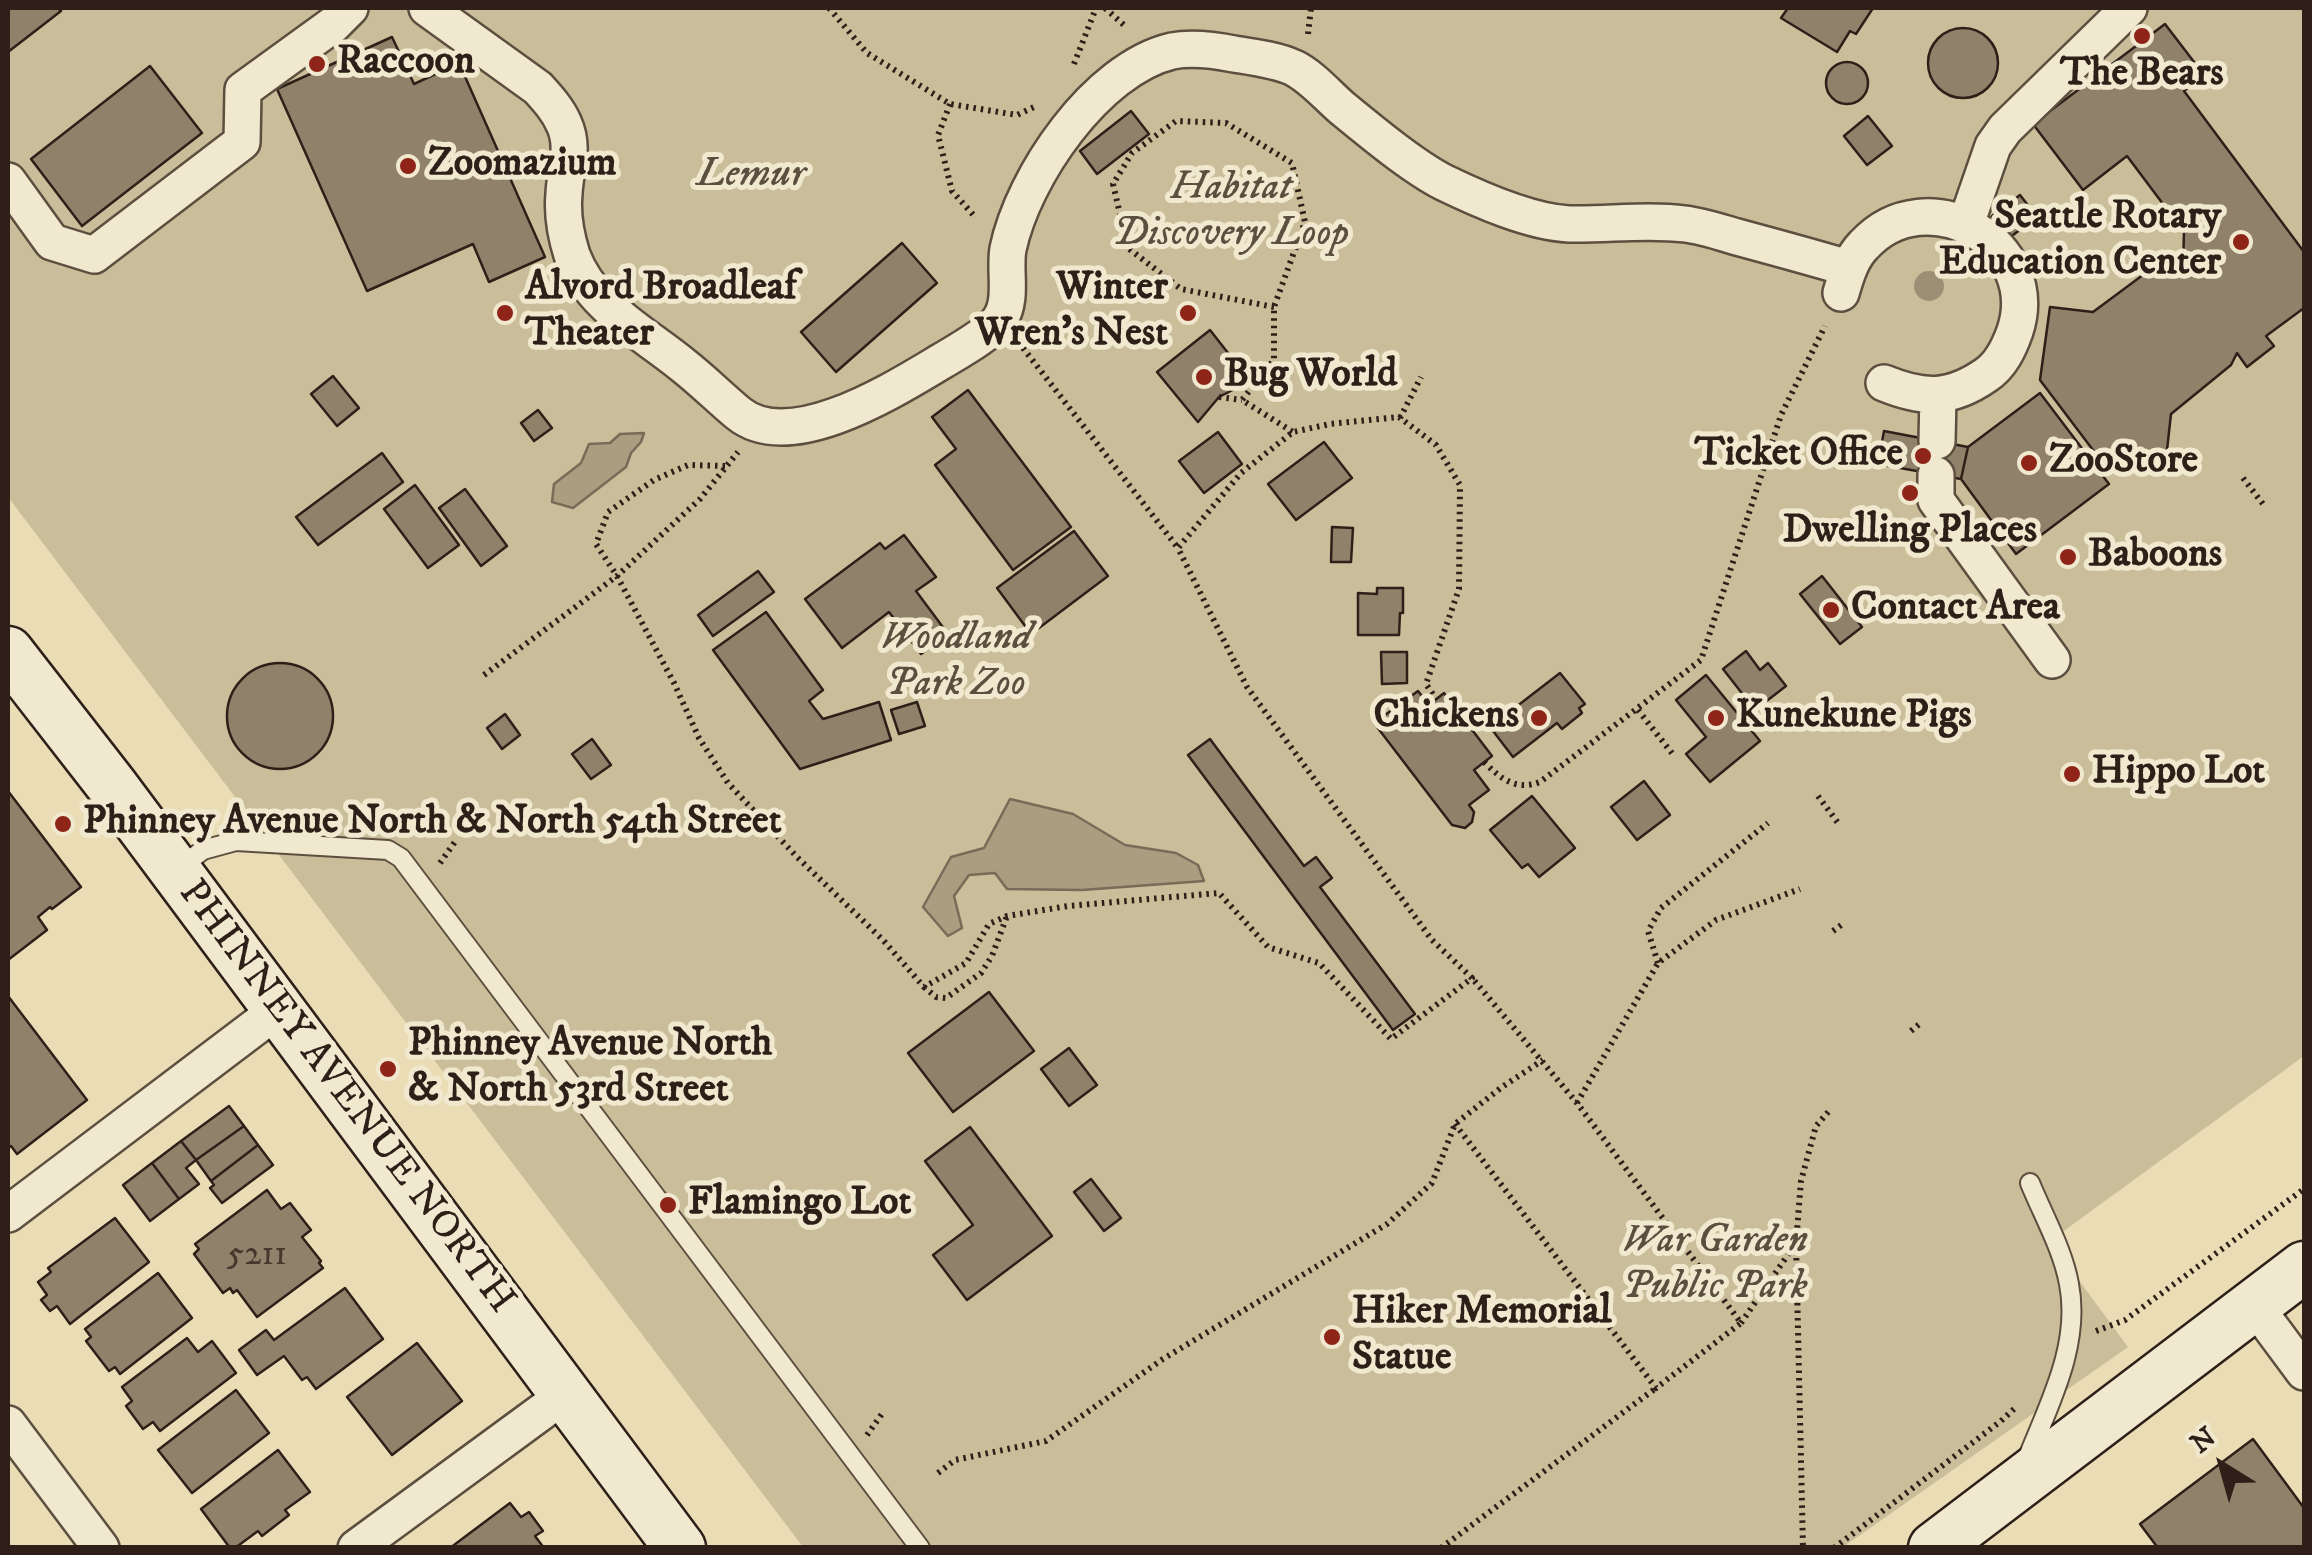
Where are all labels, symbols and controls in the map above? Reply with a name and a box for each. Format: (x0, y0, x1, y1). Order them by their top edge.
marker: The Bears (2131, 25, 2153, 47)
place label: Raccoon (337, 40, 475, 88)
place label: The Bears (2060, 52, 2224, 100)
marker: Raccoon (306, 53, 328, 75)
place label: Zoomazium (428, 142, 617, 190)
park label: Lemur (697, 153, 805, 201)
marker: Zoomazium (397, 155, 419, 177)
park label: Habitat Discovery Loop (1113, 166, 1349, 260)
place label: Seattle Rotary Education Center (1939, 195, 2221, 289)
marker: Seattle Rotary Education Center (2230, 231, 2252, 253)
place label: Alvord Broadleaf Theater (525, 266, 797, 360)
place label: Winter Wren's Nest (975, 266, 1168, 360)
marker: Alvord Broadleaf Theater (494, 302, 516, 324)
marker: Winter Wren's Nest (1177, 302, 1199, 324)
place label: Bug World (1224, 353, 1397, 401)
marker: Bug World (1193, 366, 1215, 388)
place label: Ticket Office (1695, 432, 1903, 480)
place label: ZooStore (2049, 439, 2198, 487)
marker: Ticket Office (1912, 445, 1934, 467)
marker: ZooStore (2018, 452, 2040, 474)
marker: Dwelling Places (1899, 482, 1921, 504)
place label: Dwelling Places (1783, 509, 2037, 557)
place label: Baboons (2088, 533, 2222, 581)
marker: Baboons (2057, 546, 2079, 568)
place label: Contact Area (1851, 586, 2060, 634)
marker: Contact Area (1820, 599, 1842, 621)
park label: Woodland Park Zoo (880, 616, 1032, 710)
place label: Chickens (1374, 694, 1519, 742)
place label: Kunekune Pigs (1736, 694, 1972, 742)
marker: Chickens (1528, 707, 1550, 729)
marker: Kunekune Pigs (1705, 707, 1727, 729)
place label: Hippo Lot (2092, 750, 2265, 798)
marker: Hippo Lot (2061, 763, 2083, 785)
place label: Phinney Avenue North & North 54th Street (83, 800, 781, 848)
marker: Phinney Avenue North & North 54th Street (52, 813, 74, 835)
street label: PHINNEY AVENUE NORTH (166, 872, 524, 1324)
place label: Phinney Avenue North & North 53rd Street (408, 1022, 772, 1116)
marker: Phinney Avenue North & North 53rd Street (377, 1058, 399, 1080)
place label: Flamingo Lot (688, 1181, 911, 1229)
marker: Flamingo Lot (657, 1194, 679, 1216)
park label: War Garden Public Park (1622, 1219, 1808, 1313)
house number: 5211 (227, 1236, 287, 1278)
place label: Hiker Memorial Statue (1352, 1290, 1611, 1384)
marker: Hiker Memorial Statue (1321, 1326, 1343, 1348)
north arrow (2172, 1415, 2272, 1515)
text: N (2184, 1420, 2223, 1462)

